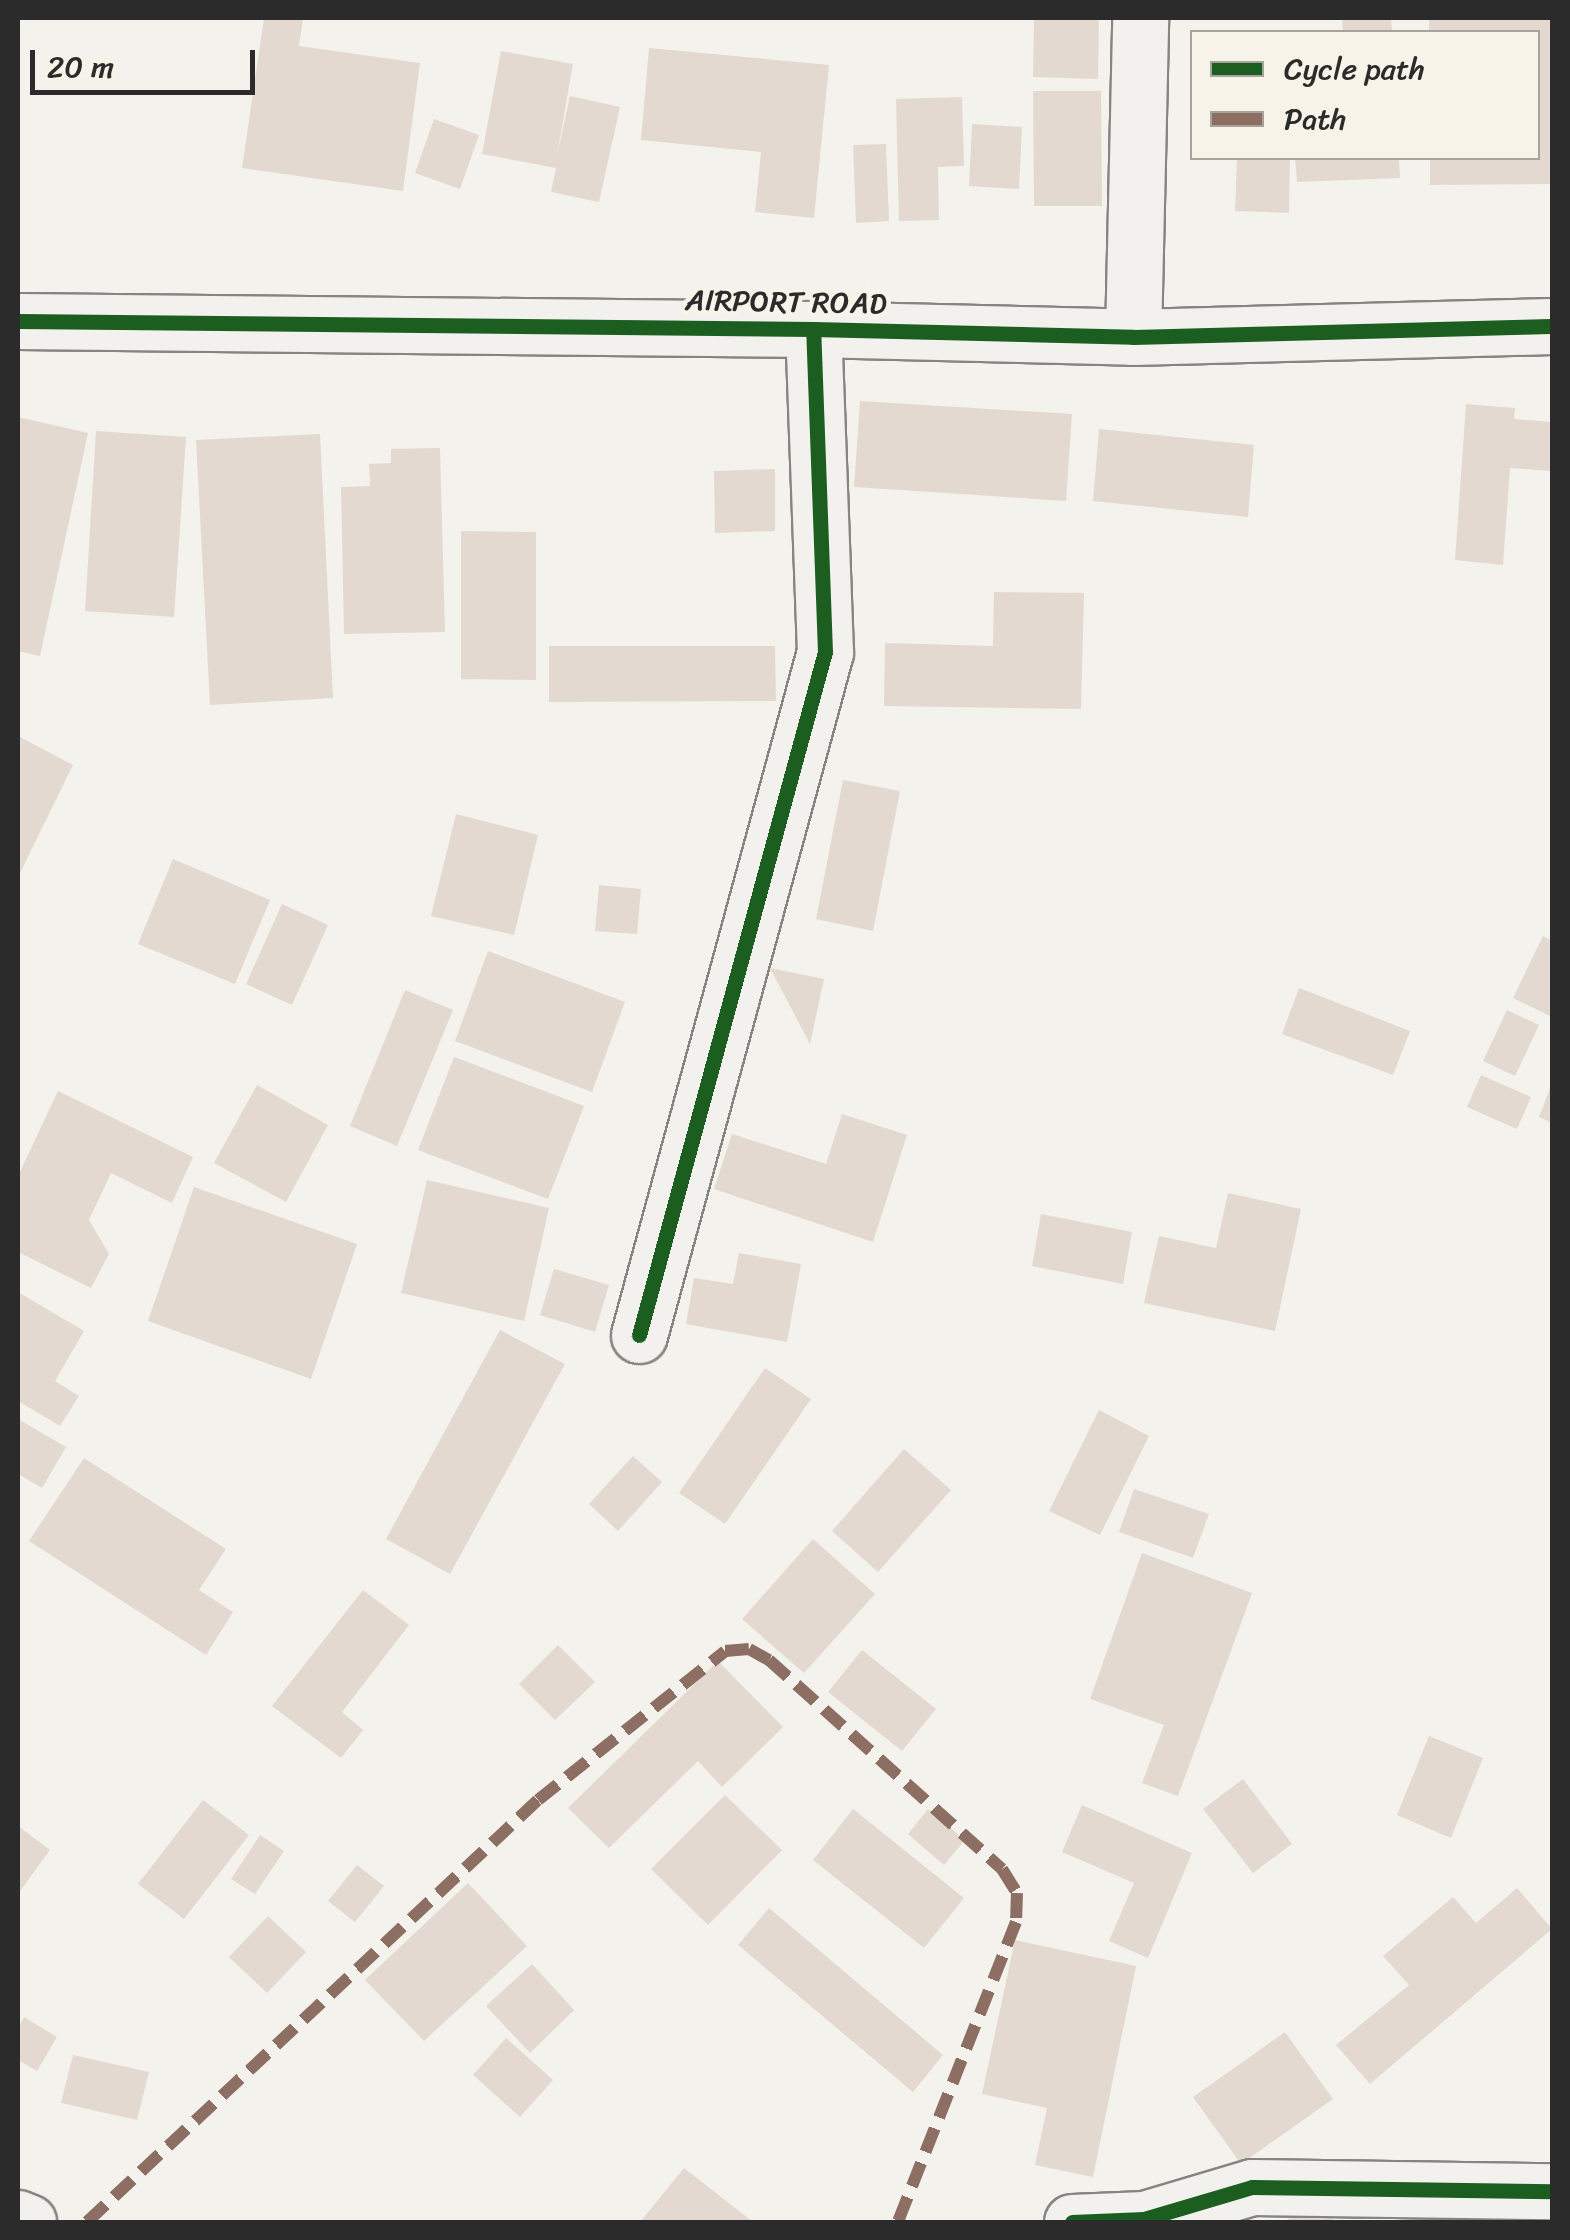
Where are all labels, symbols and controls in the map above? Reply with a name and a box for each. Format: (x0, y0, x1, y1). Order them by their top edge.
scale bar (35, 30, 260, 92)
legend (1190, 30, 1540, 160)
text: 20 m (47, 40, 114, 94)
text: Cycle path (1284, 42, 1425, 96)
text: Path (1284, 92, 1346, 146)
street label: AIRPORT ROAD (685, 282, 887, 322)

